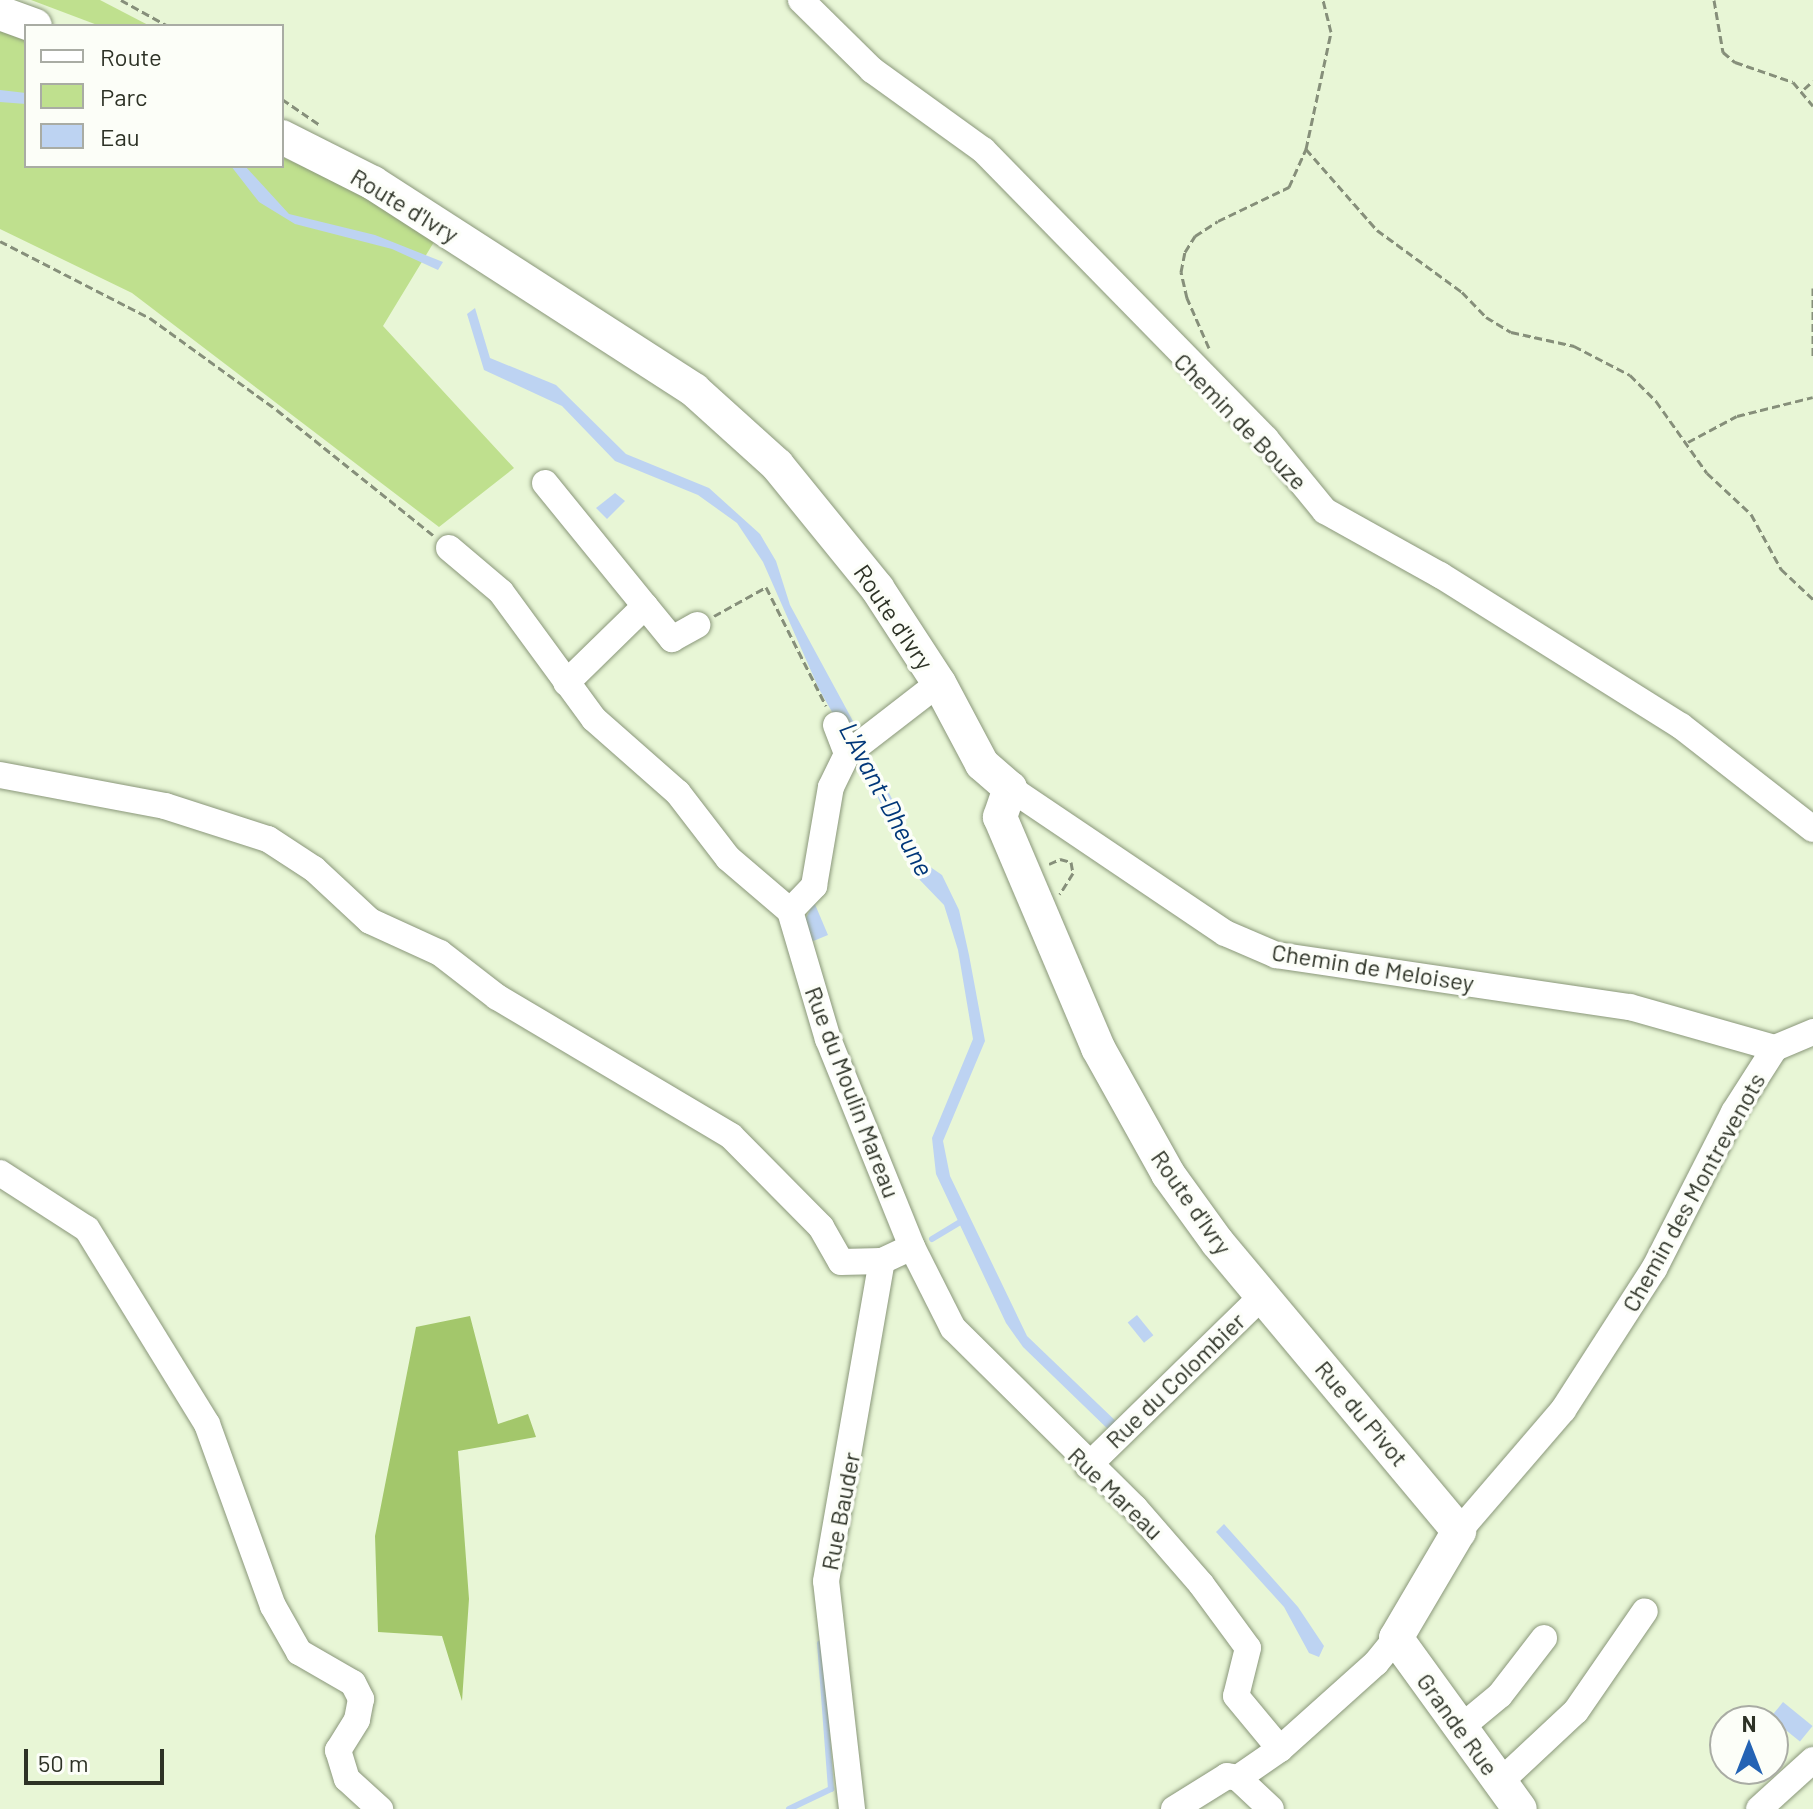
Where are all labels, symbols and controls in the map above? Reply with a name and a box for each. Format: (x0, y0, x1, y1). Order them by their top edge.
legend (24, 24, 284, 168)
text: Route (100, 42, 162, 71)
text: Parc (100, 82, 148, 111)
text: Eau (100, 122, 140, 151)
street label: Route d'Ivry (346, 162, 464, 248)
street label: Chemin de Bouze (1168, 347, 1314, 495)
street label: Route d'Ivry (848, 559, 940, 675)
water label: L'Avant-Dheune (833, 717, 941, 881)
street label: Chemin de Meloisey (1270, 937, 1476, 997)
street label: Rue du Moulin Mareau (799, 982, 907, 1202)
street label: Chemin des Montrevenots (1615, 1068, 1771, 1316)
street label: Route d'Ivry (1146, 1144, 1238, 1260)
street label: Rue du Colombier (1099, 1306, 1251, 1454)
street label: Rue du Pivot (1310, 1354, 1414, 1472)
street label: Rue Mareau (1062, 1441, 1170, 1545)
street label: Rue Bauder (814, 1449, 866, 1573)
street label: Grande Rue (1411, 1667, 1505, 1781)
north arrow (1709, 1705, 1789, 1785)
text: N (1742, 1710, 1756, 1736)
scale bar (28, 1733, 168, 1783)
text: 50 m (38, 1748, 89, 1777)

